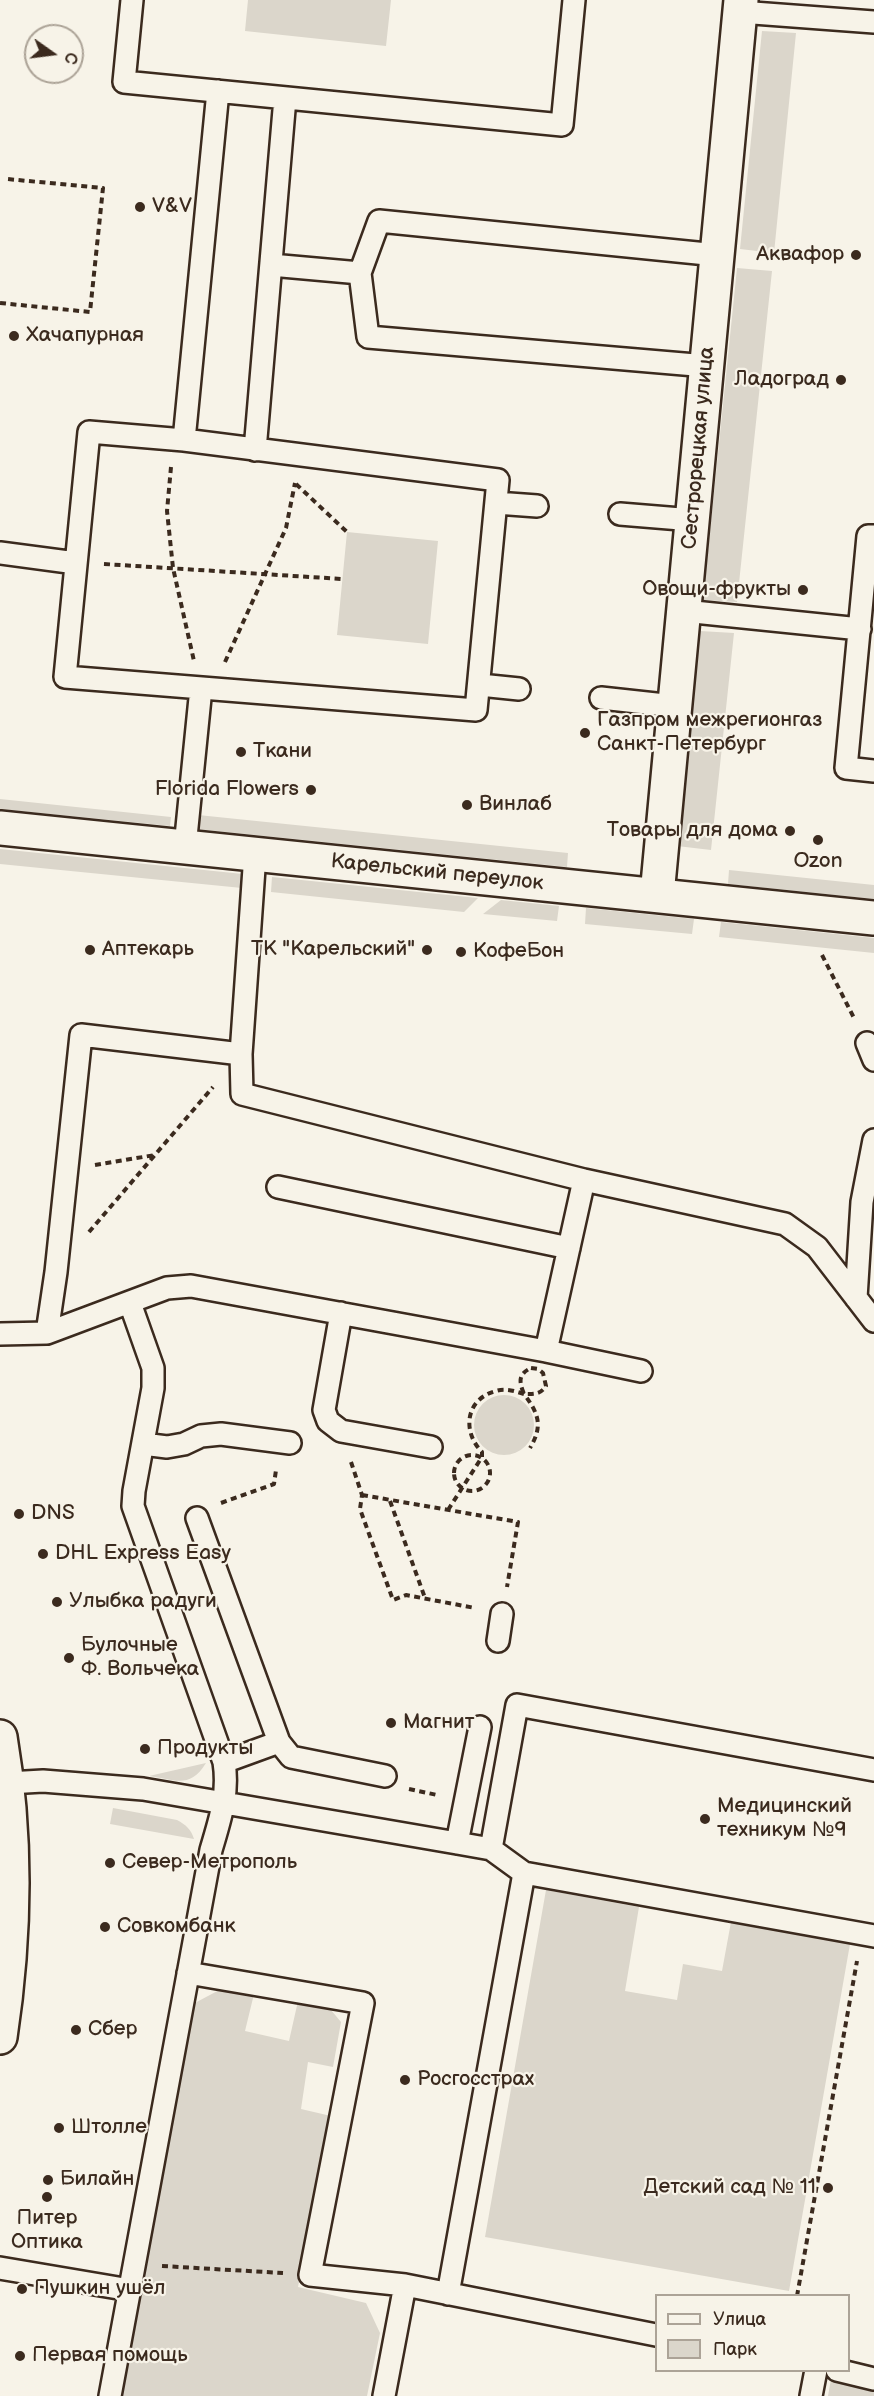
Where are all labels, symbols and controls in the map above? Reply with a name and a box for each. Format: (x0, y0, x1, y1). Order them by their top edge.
north arrow (24, 24, 84, 84)
text: С (59, 50, 81, 66)
place label: V&V (152, 194, 192, 220)
marker: V&V (133, 200, 147, 214)
place label: Аквафор (756, 242, 844, 268)
marker: Аквафор (849, 248, 863, 262)
place label: Хачапурная (26, 323, 144, 349)
marker: Хачапурная (7, 329, 21, 343)
street label: Сестрорецкая улица (678, 346, 720, 550)
place label: Ладоград (734, 367, 829, 393)
marker: Ладоград (834, 373, 848, 387)
place label: Овощи-фрукты (642, 577, 791, 603)
marker: Овощи-фрукты (796, 583, 810, 597)
place label: Газпром межрегионгаз Санкт-Петербург (597, 708, 822, 758)
marker: Газпром межрегионгаз Санкт-Петербург (578, 726, 592, 740)
place label: Ткани (253, 739, 312, 765)
marker: Ткани (234, 745, 248, 759)
place label: Florida Flowers (155, 777, 299, 803)
marker: Florida Flowers (304, 783, 318, 797)
place label: Винлаб (479, 792, 552, 818)
marker: Винлаб (460, 798, 474, 812)
place label: Товары для дома (607, 818, 778, 844)
marker: Товары для дома (783, 824, 797, 838)
marker: Ozon (811, 833, 825, 847)
street label: Карельский переулок (329, 849, 545, 897)
place label: Ozon (793, 849, 843, 875)
place label: Аптекарь (102, 937, 194, 963)
place label: ТК "Карельский" (251, 937, 415, 963)
place label: КофеБон (473, 939, 564, 965)
marker: Аптекарь (83, 943, 97, 957)
marker: ТК "Карельский" (420, 943, 434, 957)
marker: КофеБон (454, 945, 468, 959)
place label: DNS (31, 1501, 75, 1527)
marker: DNS (12, 1507, 26, 1521)
place label: DHL Express Easy (55, 1541, 231, 1567)
marker: DHL Express Easy (36, 1547, 50, 1561)
place label: Улыбка радуги (69, 1589, 217, 1615)
marker: Улыбка радуги (50, 1595, 64, 1609)
place label: Булочные Ф. Вольчека (81, 1633, 199, 1683)
marker: Булочные Ф. Вольчека (62, 1651, 76, 1665)
place label: Магнит (403, 1710, 475, 1736)
marker: Магнит (384, 1716, 398, 1730)
place label: Продукты (157, 1736, 253, 1762)
marker: Продукты (138, 1742, 152, 1756)
place label: Медицинский техникум №9 (717, 1794, 852, 1844)
marker: Медицинский техникум №9 (698, 1812, 712, 1826)
place label: Север-Метрополь (122, 1850, 297, 1876)
marker: Север-Метрополь (103, 1856, 117, 1870)
place label: Совкомбанк (117, 1914, 236, 1940)
marker: Совкомбанк (98, 1920, 112, 1934)
place label: Сбер (88, 2017, 137, 2043)
marker: Сбер (69, 2023, 83, 2037)
place label: Росгосстрах (417, 2067, 534, 2093)
marker: Росгосстрах (398, 2073, 412, 2087)
place label: Штолле (71, 2115, 147, 2141)
marker: Штолле (52, 2121, 66, 2135)
place label: Билайн (60, 2167, 134, 2193)
marker: Билайн (41, 2173, 55, 2187)
place label: Детский сад № 11 (644, 2175, 816, 2201)
marker: Детский сад № 11 (821, 2181, 835, 2195)
marker: Питер Оптика (40, 2190, 54, 2204)
place label: Питер Оптика (11, 2206, 83, 2256)
place label: Пушкин ушёл (34, 2276, 165, 2302)
marker: Пушкин ушёл (15, 2282, 29, 2296)
legend (655, 2294, 850, 2372)
text: Улица (713, 2309, 766, 2330)
text: Парк (713, 2339, 757, 2360)
place label: Первая помощь (32, 2343, 188, 2369)
marker: Первая помощь (13, 2349, 27, 2363)

